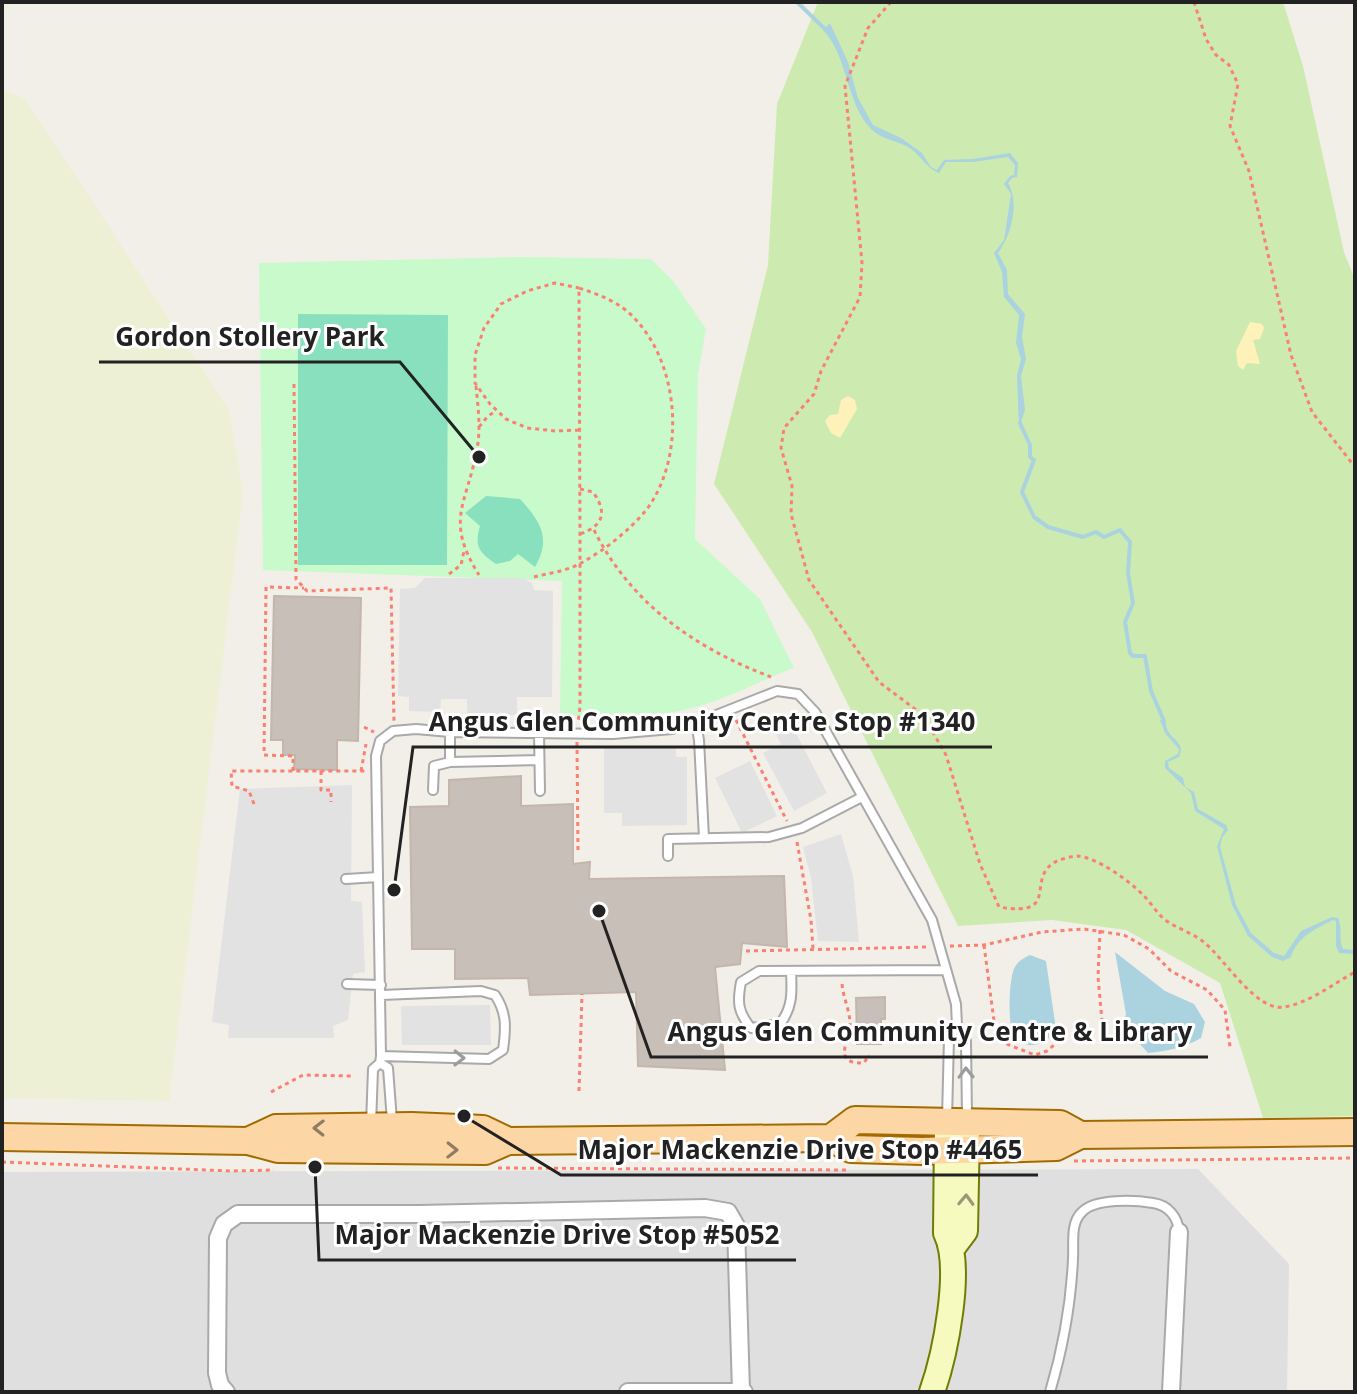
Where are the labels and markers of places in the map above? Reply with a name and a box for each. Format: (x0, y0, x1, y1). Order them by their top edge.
callout: Gordon Stollery Park (99, 312, 400, 362)
callout: Angus Glen Community Centre Stop #1340 (413, 697, 992, 747)
callout: Angus Glen Community Centre & Library (651, 1007, 1208, 1057)
callout: Major Mackenzie Drive Stop #4465 (561, 1125, 1038, 1175)
callout: Major Mackenzie Drive Stop #5052 (319, 1210, 796, 1260)

